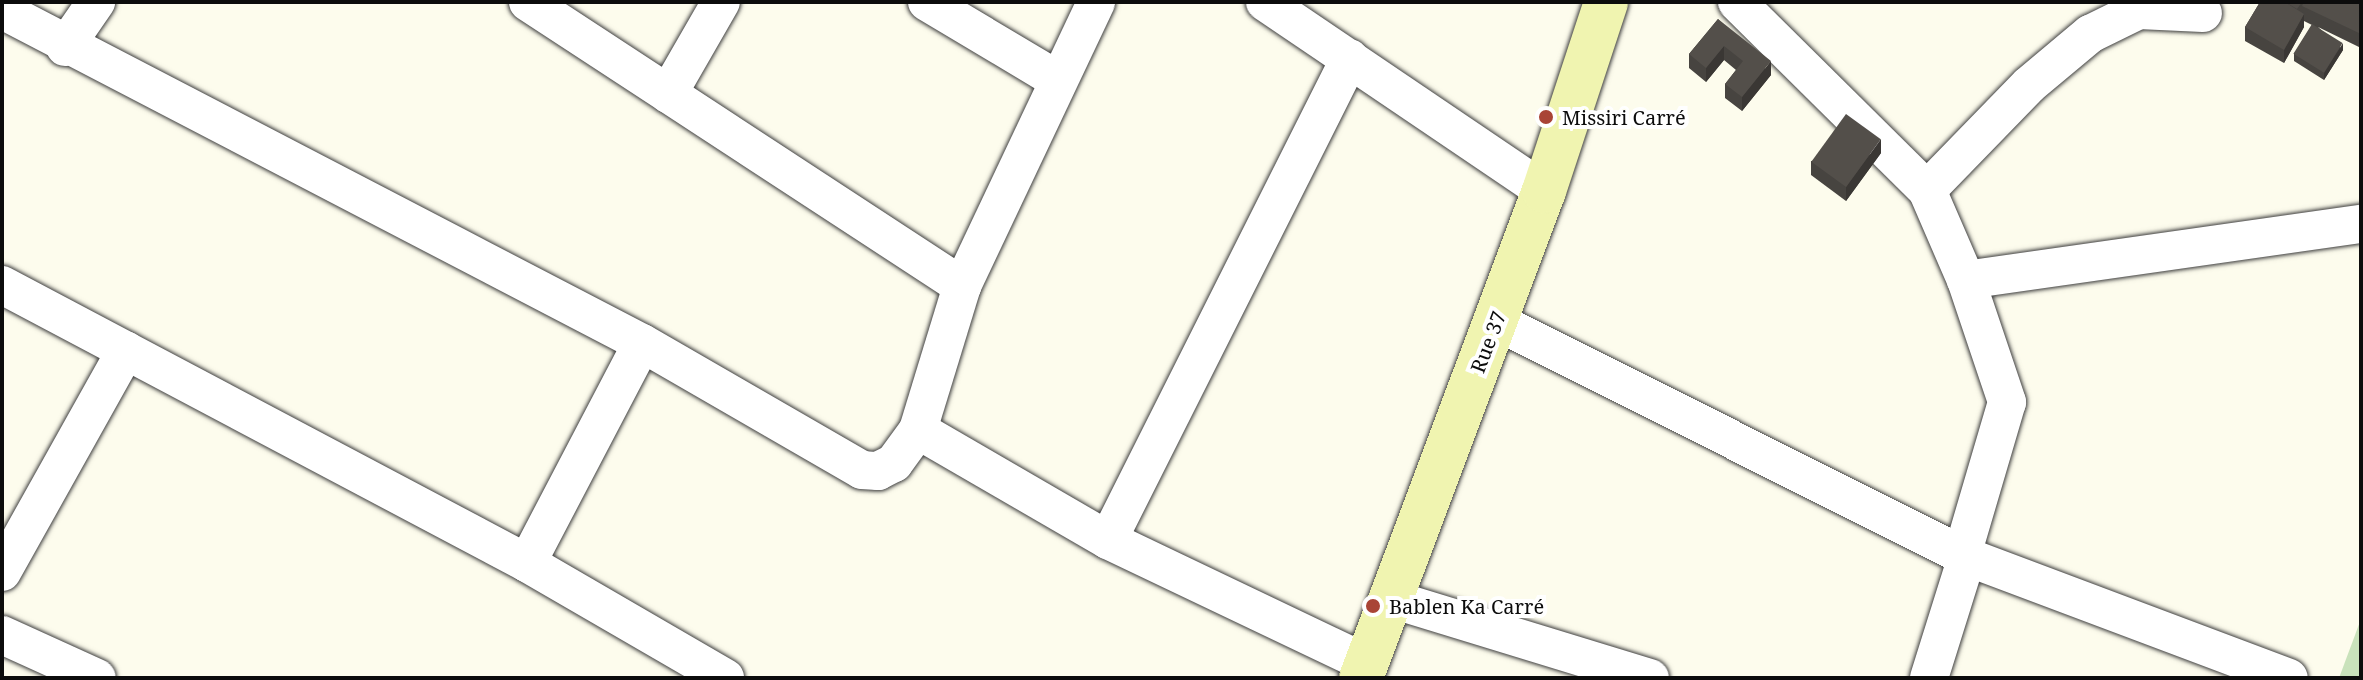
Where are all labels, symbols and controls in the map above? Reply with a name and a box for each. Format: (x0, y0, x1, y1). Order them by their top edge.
place label: Missiri Carré (1562, 105, 1686, 129)
marker: Missiri Carré (1537, 108, 1555, 126)
street label: Rue 37 (1465, 308, 1511, 376)
place label: Bablen Ka Carré (1389, 594, 1544, 618)
marker: Bablen Ka Carré (1364, 597, 1382, 615)

